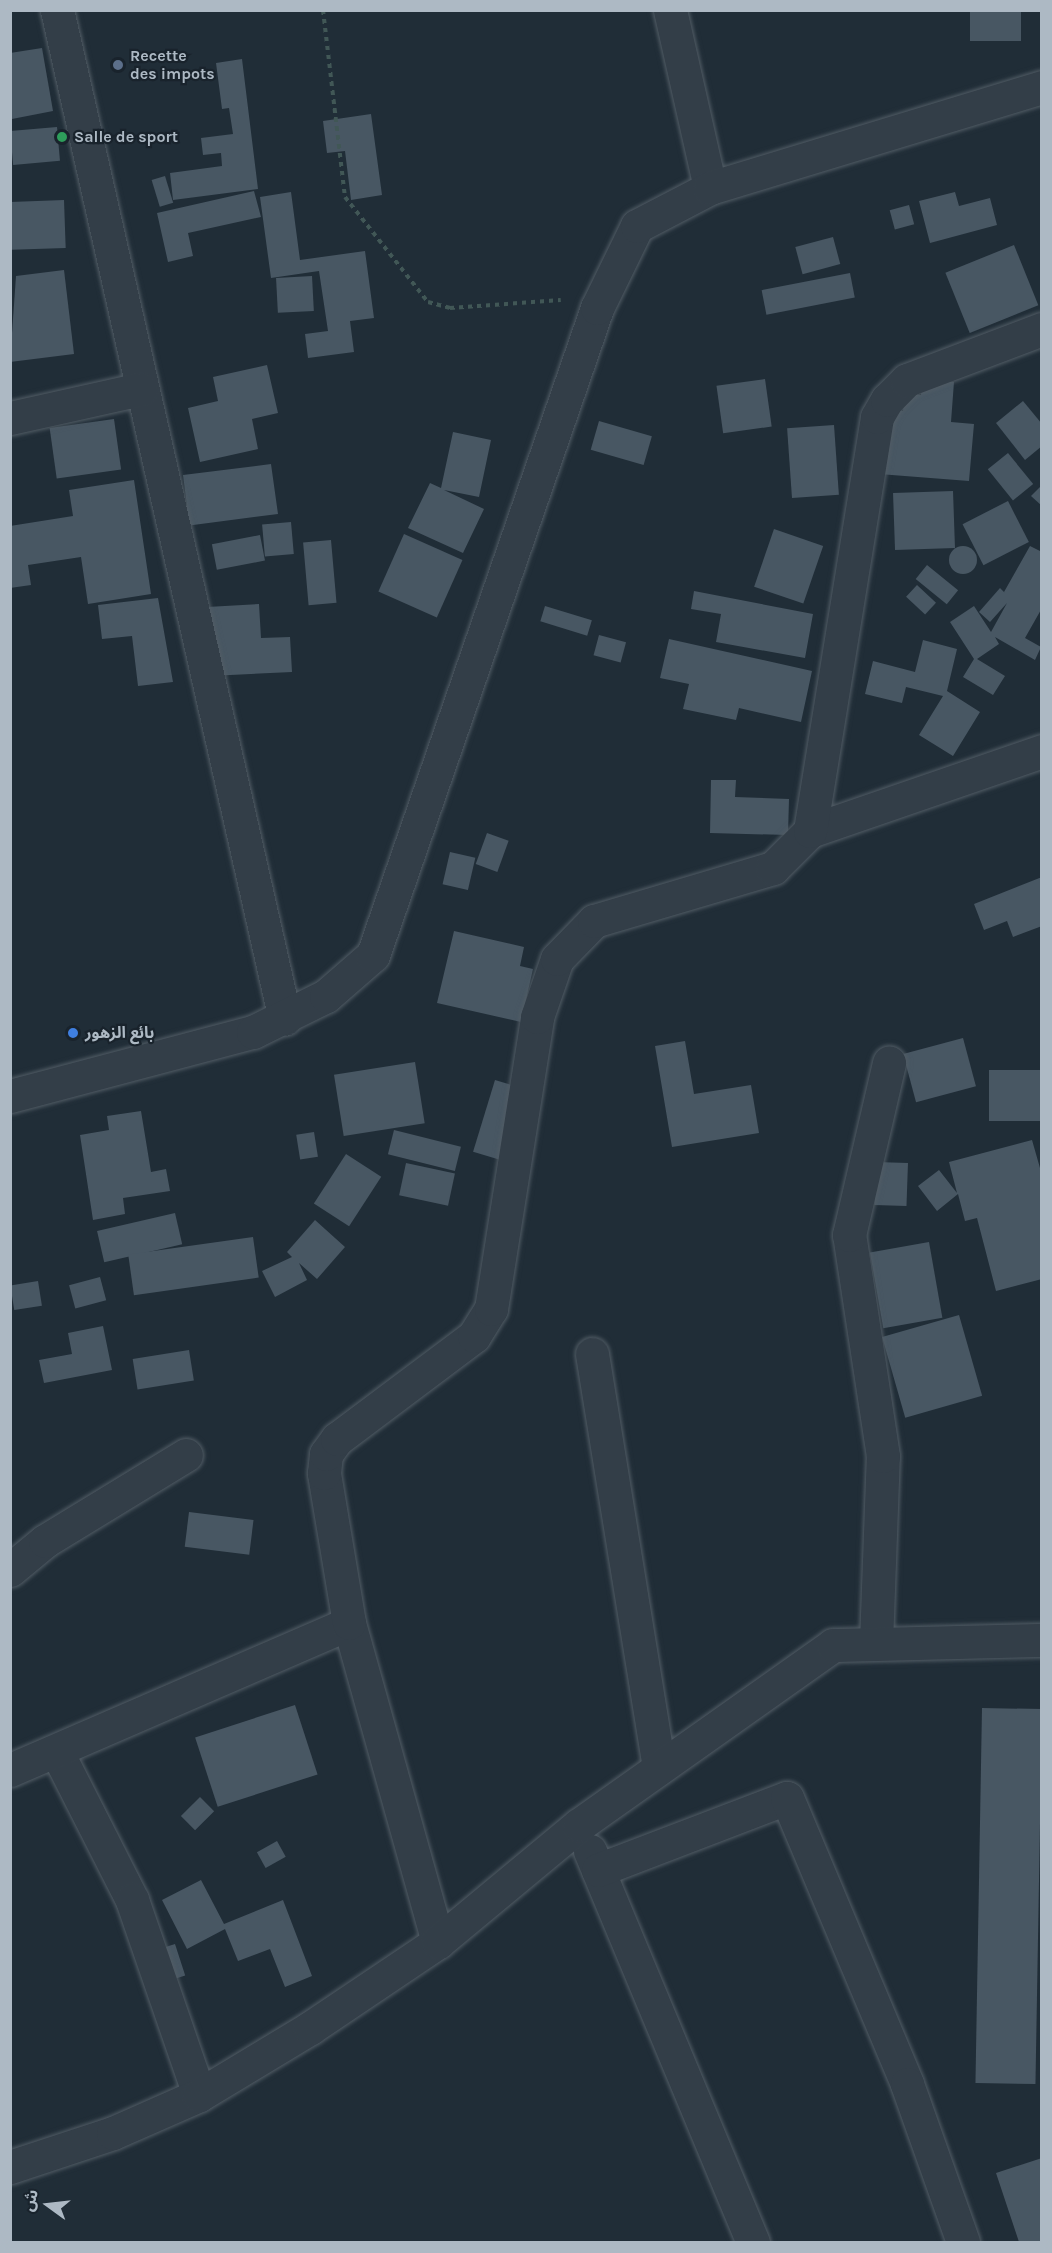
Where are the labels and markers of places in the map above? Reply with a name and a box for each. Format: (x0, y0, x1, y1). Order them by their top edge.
place label: Recette des impots (130, 46, 215, 84)
marker: Recette des impots (111, 58, 125, 72)
place label: Salle de sport (74, 127, 178, 147)
marker: Salle de sport (55, 130, 69, 144)
place label: بائع الزهور (85, 1023, 154, 1043)
marker: بائع الزهور (66, 1026, 80, 1040)

